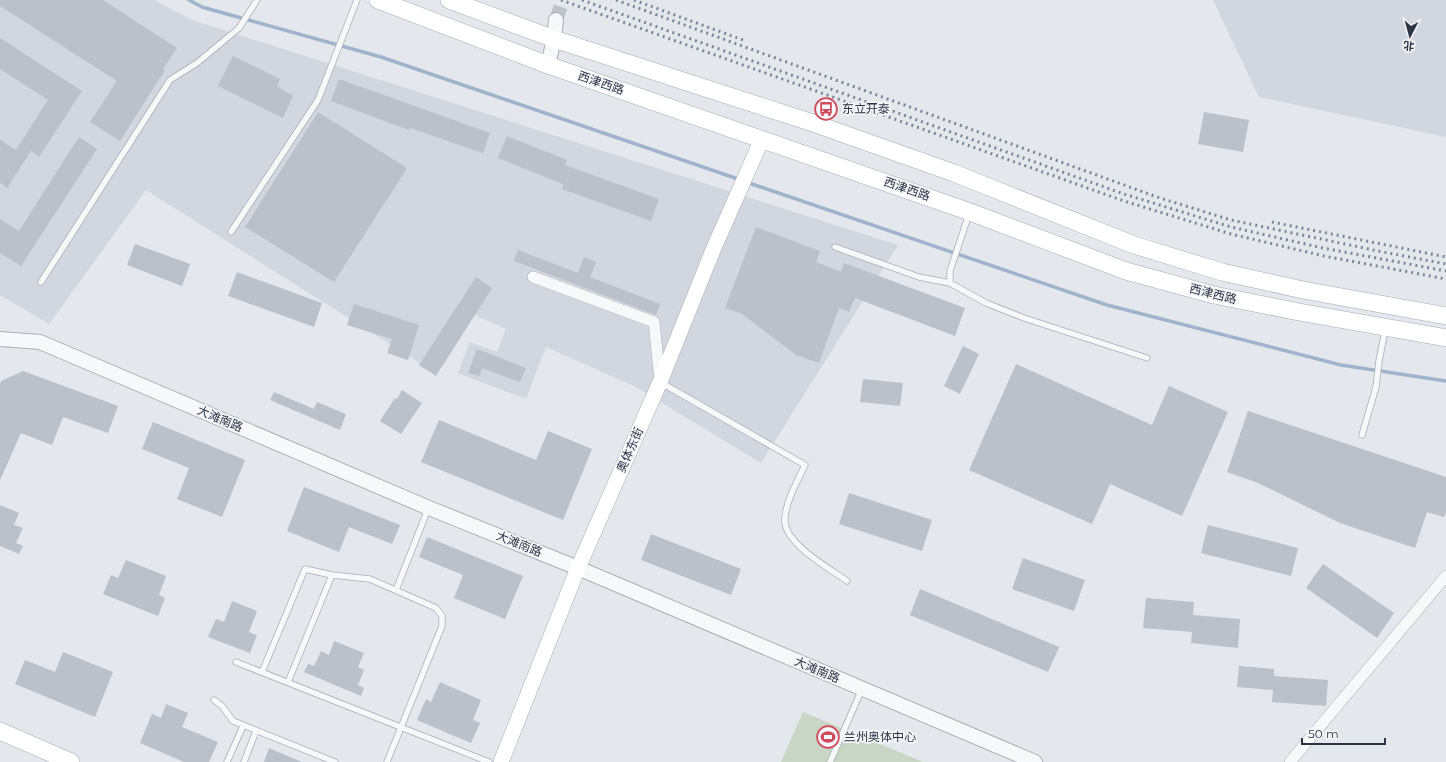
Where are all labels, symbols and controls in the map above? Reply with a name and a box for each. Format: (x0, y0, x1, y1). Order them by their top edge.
north arrow (1390, 16, 1430, 56)
text: 北 (1403, 38, 1415, 53)
street label: 西津西路 (576, 68, 626, 97)
bus stop icon: 东立开泰 (813, 96, 839, 122)
place label: 东立开泰 (842, 101, 890, 116)
street label: 西津西路 (882, 174, 932, 203)
street label: 西津西路 (1188, 280, 1238, 307)
street label: 大滩南路 (195, 402, 245, 435)
street label: 奥体东街 (613, 425, 646, 475)
street label: 大滩南路 (494, 528, 544, 559)
street label: 大滩南路 (792, 653, 842, 686)
scale bar (1302, 720, 1385, 746)
sports icon: 兰州奥体中心 (815, 724, 841, 750)
text: 50 m (1308, 726, 1339, 741)
place label: 兰州奥体中心 (844, 729, 916, 744)

